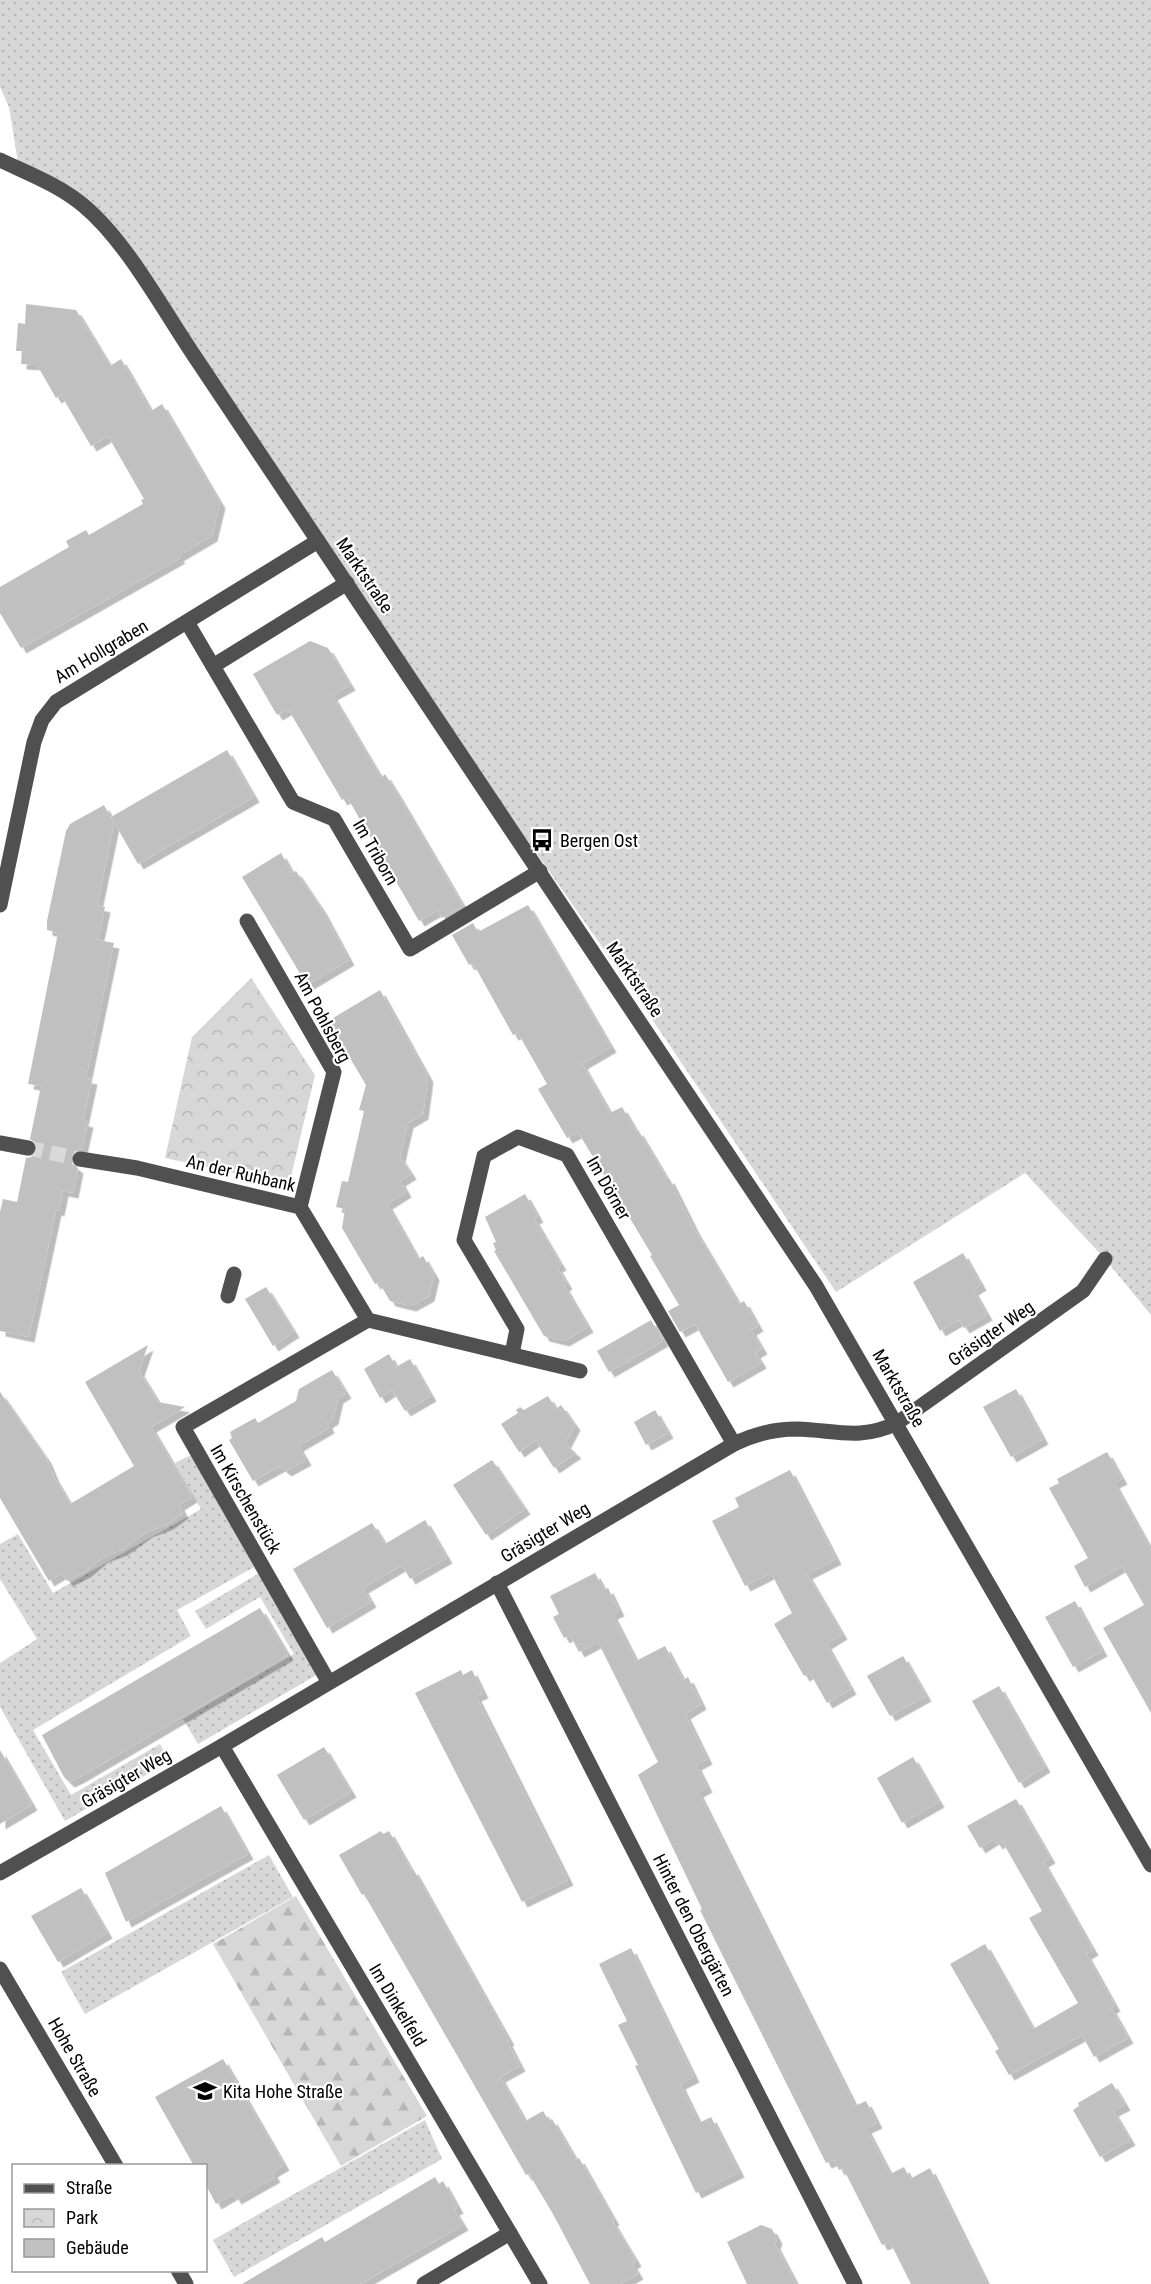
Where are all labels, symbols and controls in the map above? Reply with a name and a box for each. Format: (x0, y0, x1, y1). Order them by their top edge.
street label: Marktstraße (332, 533, 398, 617)
street label: Am Hollgraben (51, 615, 151, 687)
street label: Im Triborn (349, 815, 403, 889)
bus stop icon: Bergen Ost (529, 827, 555, 853)
place label: Bergen Ost (560, 830, 638, 851)
street label: Marktstraße (602, 937, 668, 1021)
street label: Am Pohlsberg (290, 968, 356, 1066)
street label: An der Ruhbank (184, 1150, 298, 1196)
street label: Im Dörner (583, 1153, 636, 1224)
street label: Gräsigter Weg (944, 1296, 1038, 1370)
street label: Marktstraße (868, 1345, 930, 1431)
street label: Im Kirschenstück (206, 1441, 286, 1557)
street label: Gräsigter Weg (497, 1497, 593, 1567)
street label: Gräsigter Weg (78, 1744, 174, 1812)
street label: Hinter den Obergärten (649, 1850, 739, 2000)
street label: Im Dinkelfeld (365, 1960, 431, 2050)
street label: Hohe Straße (44, 2014, 106, 2100)
school or university icon: Kita Hohe Straße (192, 2078, 218, 2104)
place label: Kita Hohe Straße (223, 2081, 343, 2102)
legend (12, 2164, 207, 2272)
text: Straße (66, 2177, 112, 2198)
text: Park (66, 2207, 98, 2228)
text: Gebäude (66, 2237, 129, 2258)

